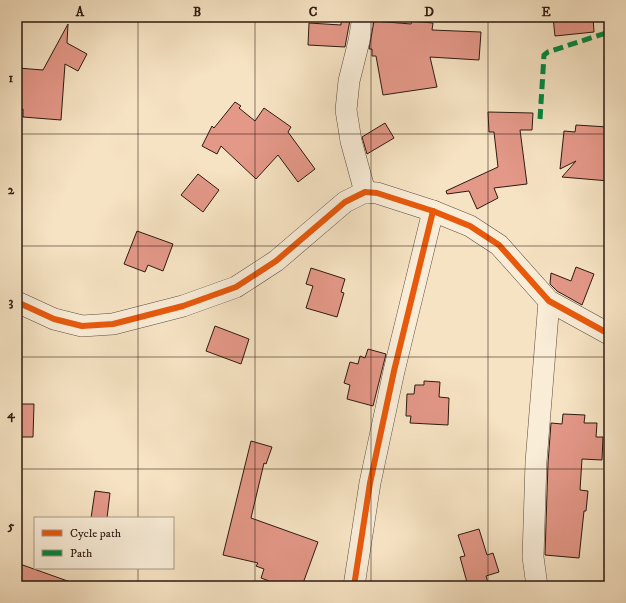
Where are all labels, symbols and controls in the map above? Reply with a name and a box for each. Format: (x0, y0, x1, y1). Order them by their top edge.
text: A (75, 4, 85, 20)
text: B (193, 4, 201, 20)
text: C (309, 4, 318, 20)
text: D (424, 4, 434, 20)
text: E (541, 4, 551, 20)
text: 1 (9, 70, 14, 86)
text: 2 (8, 182, 15, 198)
text: 3 (9, 294, 14, 310)
text: 4 (6, 406, 15, 423)
legend (34, 517, 174, 569)
text: 5 (7, 518, 15, 534)
text: Cycle path (70, 526, 122, 541)
text: Path (70, 546, 93, 561)

